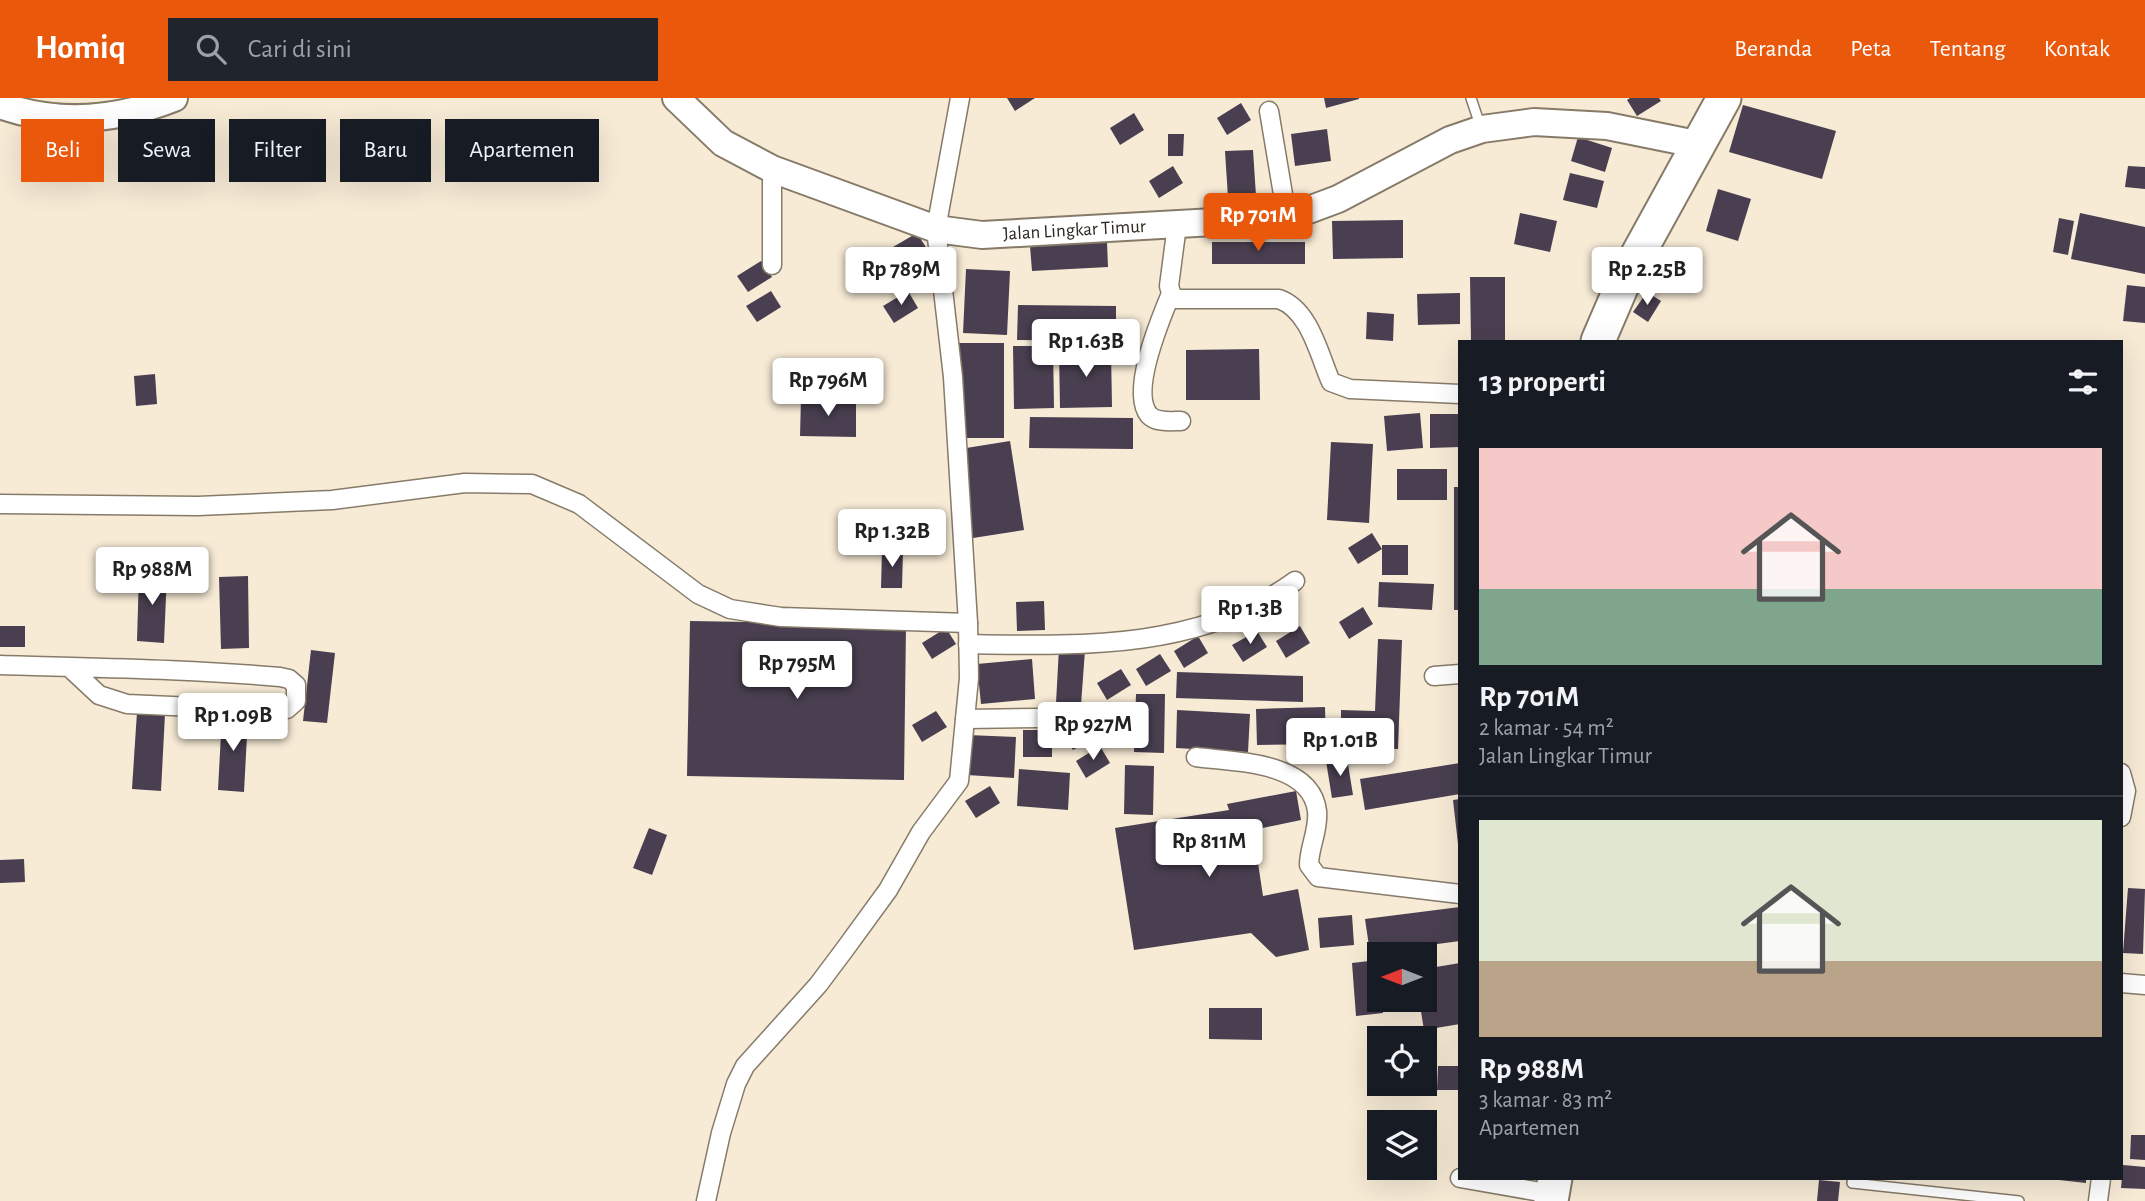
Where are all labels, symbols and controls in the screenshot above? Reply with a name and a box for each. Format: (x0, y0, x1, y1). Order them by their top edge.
search box (168, 18, 658, 81)
icon: search (192, 30, 230, 68)
text: Homiq (35, 32, 126, 65)
text: Cari di sini (248, 36, 352, 62)
text: Beranda (1734, 37, 1812, 61)
text: Peta (1850, 37, 1892, 61)
text: Tentang (1930, 37, 2006, 61)
text: Kontak (2044, 37, 2110, 61)
chip: Beli (21, 119, 104, 182)
chip: Sewa (118, 119, 215, 182)
chip: Filter (229, 119, 326, 182)
chip: Baru (340, 119, 431, 182)
chip: Apartemen (445, 119, 599, 182)
pin: Rp 701M (1193, 194, 1323, 253)
text: Rp 701M (1219, 204, 1297, 227)
street label: Jalan Lingkar Timur (1002, 216, 1146, 243)
pin: Rp 789M (836, 248, 966, 307)
pin: Rp 2.25B (1575, 248, 1719, 307)
text: Rp 789M (861, 258, 941, 281)
text: Rp 2.25B (1608, 258, 1686, 281)
pin: Rp 1.63B (1014, 320, 1158, 379)
text: Rp 1.63B (1048, 330, 1124, 353)
pin: Rp 796M (763, 358, 893, 418)
icon: filters (2064, 363, 2102, 401)
text: 13 properti (1479, 367, 1606, 397)
text: Rp 796M (789, 369, 867, 392)
icon: home (1728, 494, 1854, 620)
pin: Rp 1.32B (820, 510, 964, 569)
text: Rp 1.32B (854, 520, 930, 543)
pin: Rp 988M (87, 547, 217, 607)
text: Rp 988M (112, 558, 192, 581)
pin: Rp 1.3B (1185, 587, 1315, 646)
text: Rp 1.3B (1217, 597, 1283, 620)
pin: Rp 795M (732, 642, 862, 701)
text: Rp 795M (758, 652, 836, 675)
text: Rp 701M (1479, 682, 1579, 712)
pin: Rp 1.09B (161, 694, 305, 753)
pin: Rp 927M (1028, 702, 1158, 762)
text: Rp 1.09B (194, 704, 272, 727)
text: Rp 927M (1054, 713, 1132, 736)
text: 2 kamar · 54 m² (1479, 717, 1614, 740)
pin: Rp 1.01B (1268, 718, 1412, 778)
text: Rp 1.01B (1302, 729, 1378, 752)
text: Jalan Lingkar Timur (1479, 745, 1652, 768)
pin: Rp 811M (1144, 820, 1274, 879)
text: Rp 811M (1172, 830, 1246, 853)
icon: home (1728, 866, 1854, 992)
north arrow (1367, 942, 1437, 1012)
map controls (1367, 942, 1437, 1180)
button: locate (1367, 1026, 1437, 1096)
text: Rp 988M (1479, 1054, 1584, 1084)
text: 3 kamar · 83 m² (1479, 1089, 1612, 1112)
button: layers (1367, 1110, 1437, 1180)
text: Apartemen (1479, 1117, 1580, 1140)

